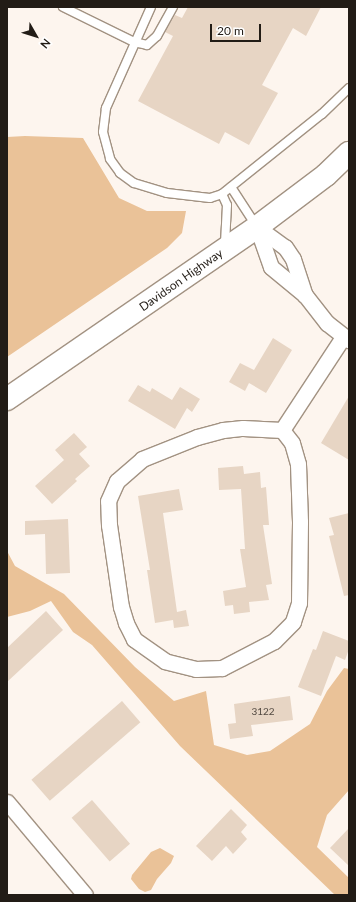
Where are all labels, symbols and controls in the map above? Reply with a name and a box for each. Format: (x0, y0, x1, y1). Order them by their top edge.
north arrow (16, 16, 56, 56)
scale bar (212, 16, 263, 42)
text: 20 m (217, 23, 244, 38)
text: N (38, 36, 53, 51)
street label: Davidson Highway (136, 246, 226, 314)
house number: 3122 (251, 706, 275, 718)

